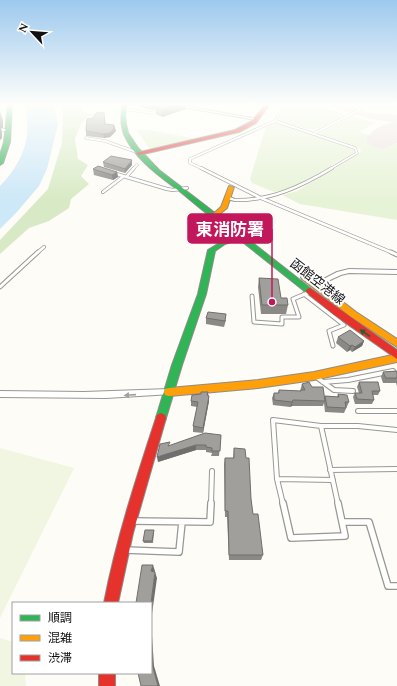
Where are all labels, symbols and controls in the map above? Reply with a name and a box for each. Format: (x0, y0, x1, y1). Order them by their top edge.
north arrow (12, 12, 52, 52)
text: N (14, 20, 33, 36)
callout: 東消防署 (188, 214, 272, 243)
text: 東消防署 (196, 217, 264, 243)
street label: 函館空港線 (286, 254, 349, 310)
one-way arrow (359, 329, 370, 337)
one-way arrow (124, 392, 136, 399)
legend (12, 602, 152, 674)
text: 順調 (48, 609, 72, 628)
text: 混雑 (48, 629, 72, 648)
text: 渋滞 (48, 649, 72, 668)

